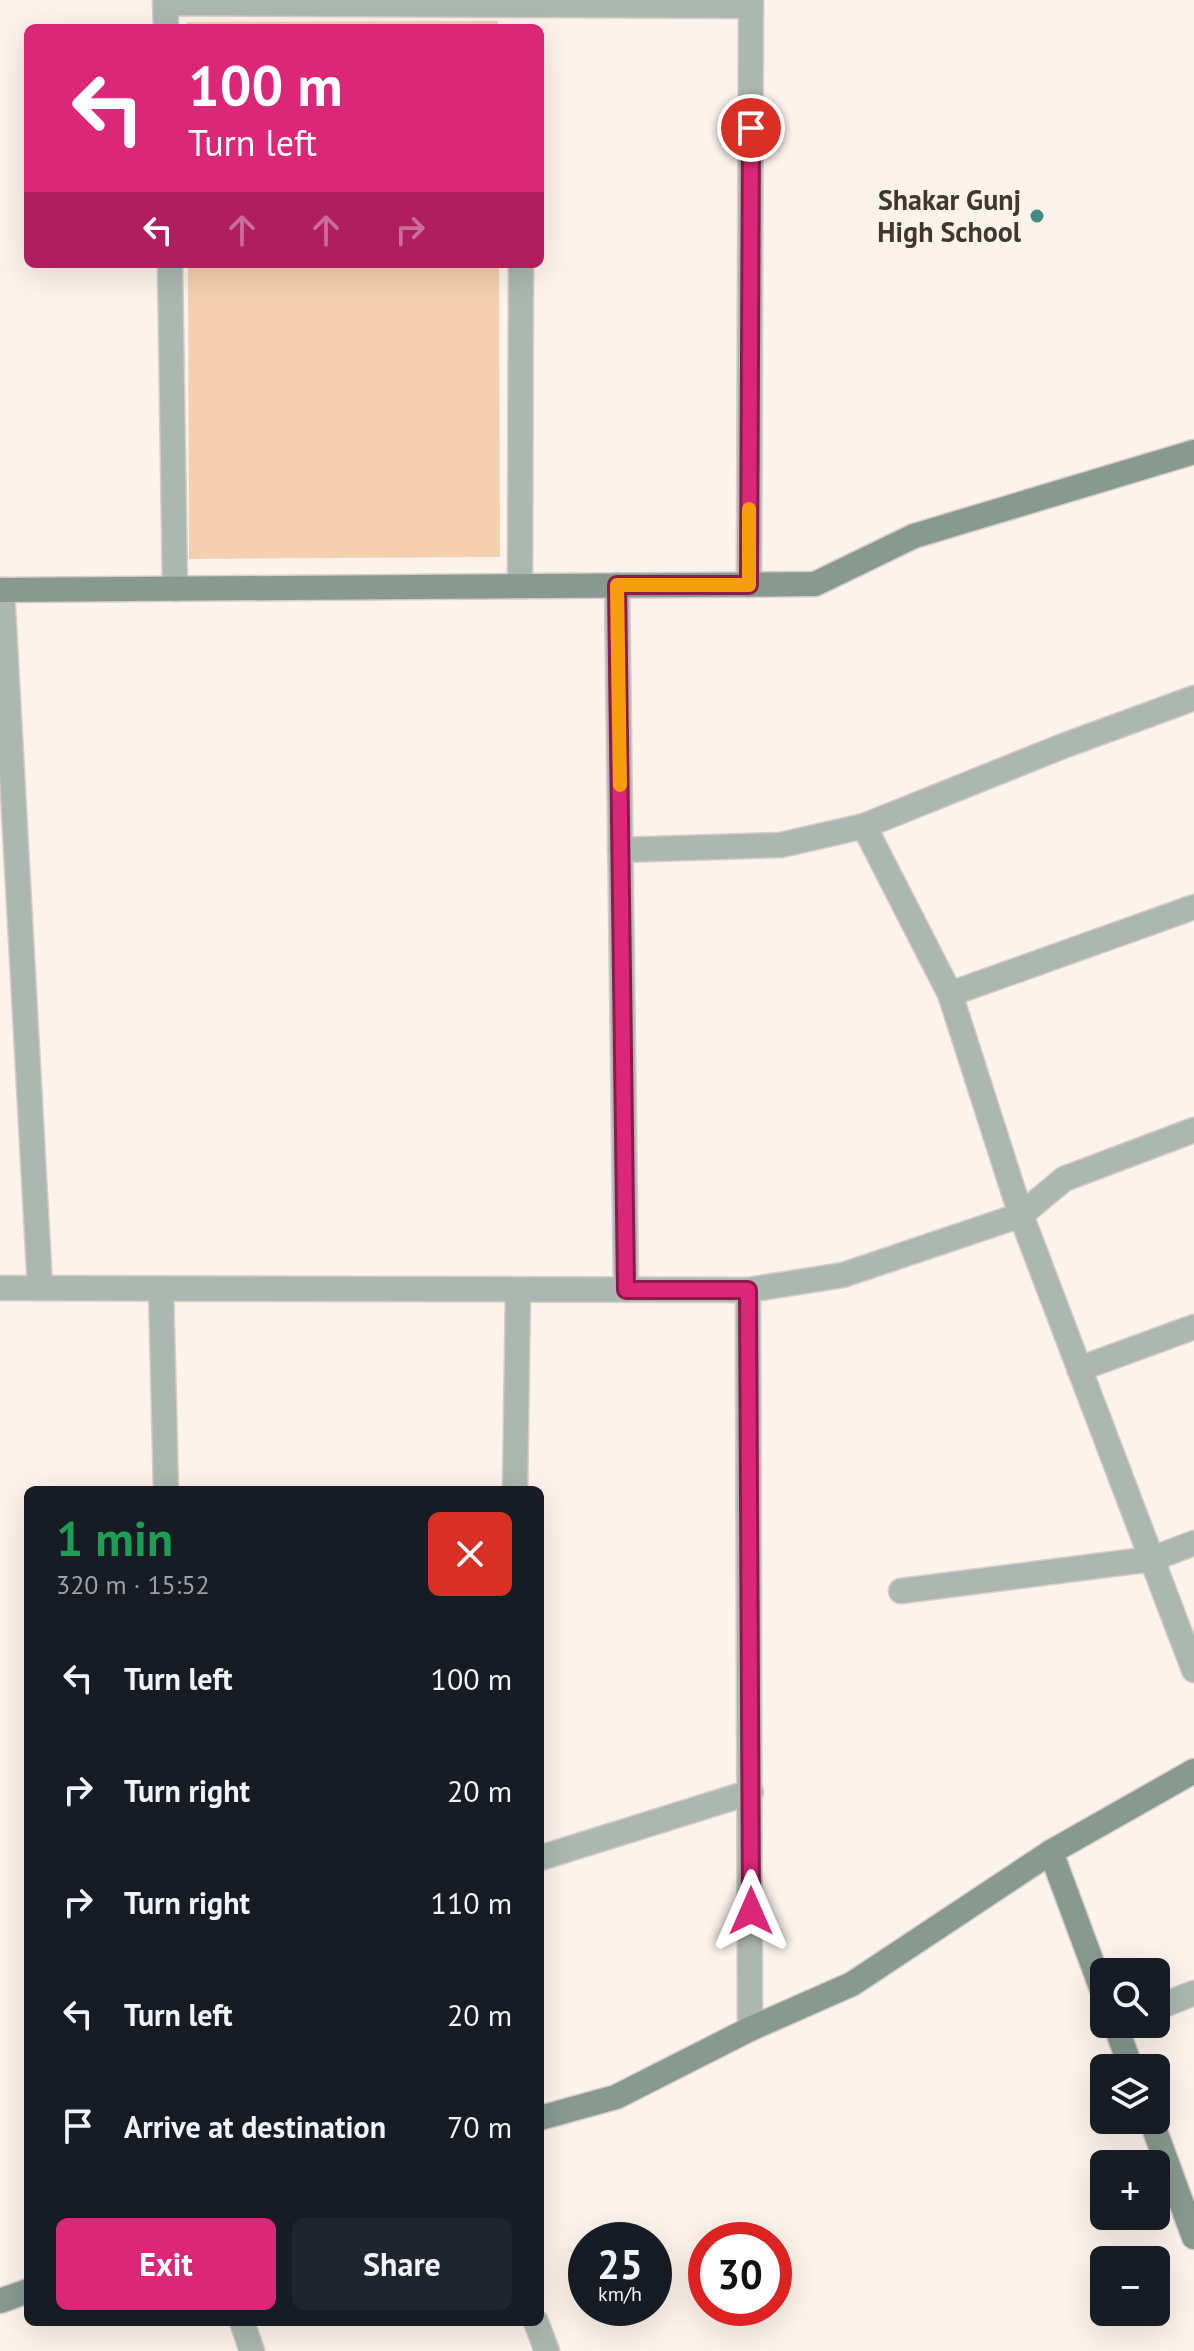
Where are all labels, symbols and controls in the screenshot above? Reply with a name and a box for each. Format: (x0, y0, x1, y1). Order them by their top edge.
text: 100 m (188, 49, 343, 121)
icon: left (56, 56, 160, 160)
pin (717, 94, 785, 162)
icon: arrive (729, 106, 773, 150)
text: Turn left (188, 119, 317, 166)
place label: Shakar Gunj High School (877, 181, 1022, 250)
marker: Shakar Gunj High School (1028, 207, 1046, 225)
icon: left (136, 208, 180, 252)
icon: ahead (220, 208, 264, 252)
icon: ahead (304, 208, 348, 252)
icon: right (388, 208, 432, 252)
text: 1 min (56, 1507, 173, 1569)
button: close (428, 1512, 512, 1596)
text: 320 m · 15:52 (56, 1568, 210, 1601)
icon: left (56, 1656, 100, 1700)
text: Turn left (124, 1659, 232, 1698)
text: 100 m (431, 1659, 512, 1698)
icon: right (56, 1768, 100, 1812)
text: Turn right (124, 1771, 250, 1810)
text: 20 m (447, 1771, 512, 1810)
position arrow (709, 1869, 793, 1953)
icon: right (56, 1880, 100, 1924)
text: Turn right (124, 1883, 250, 1922)
text: 110 m (431, 1883, 512, 1922)
map controls (1090, 1958, 1170, 2326)
button: search (1090, 1958, 1170, 2038)
icon: left (56, 1992, 100, 2036)
text: Turn left (124, 1995, 232, 2034)
text: 20 m (447, 1995, 512, 2034)
button: layers (1090, 2054, 1170, 2134)
icon: arrive (56, 2104, 100, 2148)
text: Arrive at destination (124, 2107, 386, 2146)
text: 70 m (447, 2107, 512, 2146)
button: + (1090, 2150, 1170, 2230)
button: Exit (56, 2218, 276, 2310)
button: Share (292, 2218, 512, 2310)
speed limit sign: 30 (688, 2222, 792, 2326)
text: 25 (597, 2238, 643, 2290)
button: − (1090, 2246, 1170, 2326)
text: km/h (598, 2281, 642, 2307)

